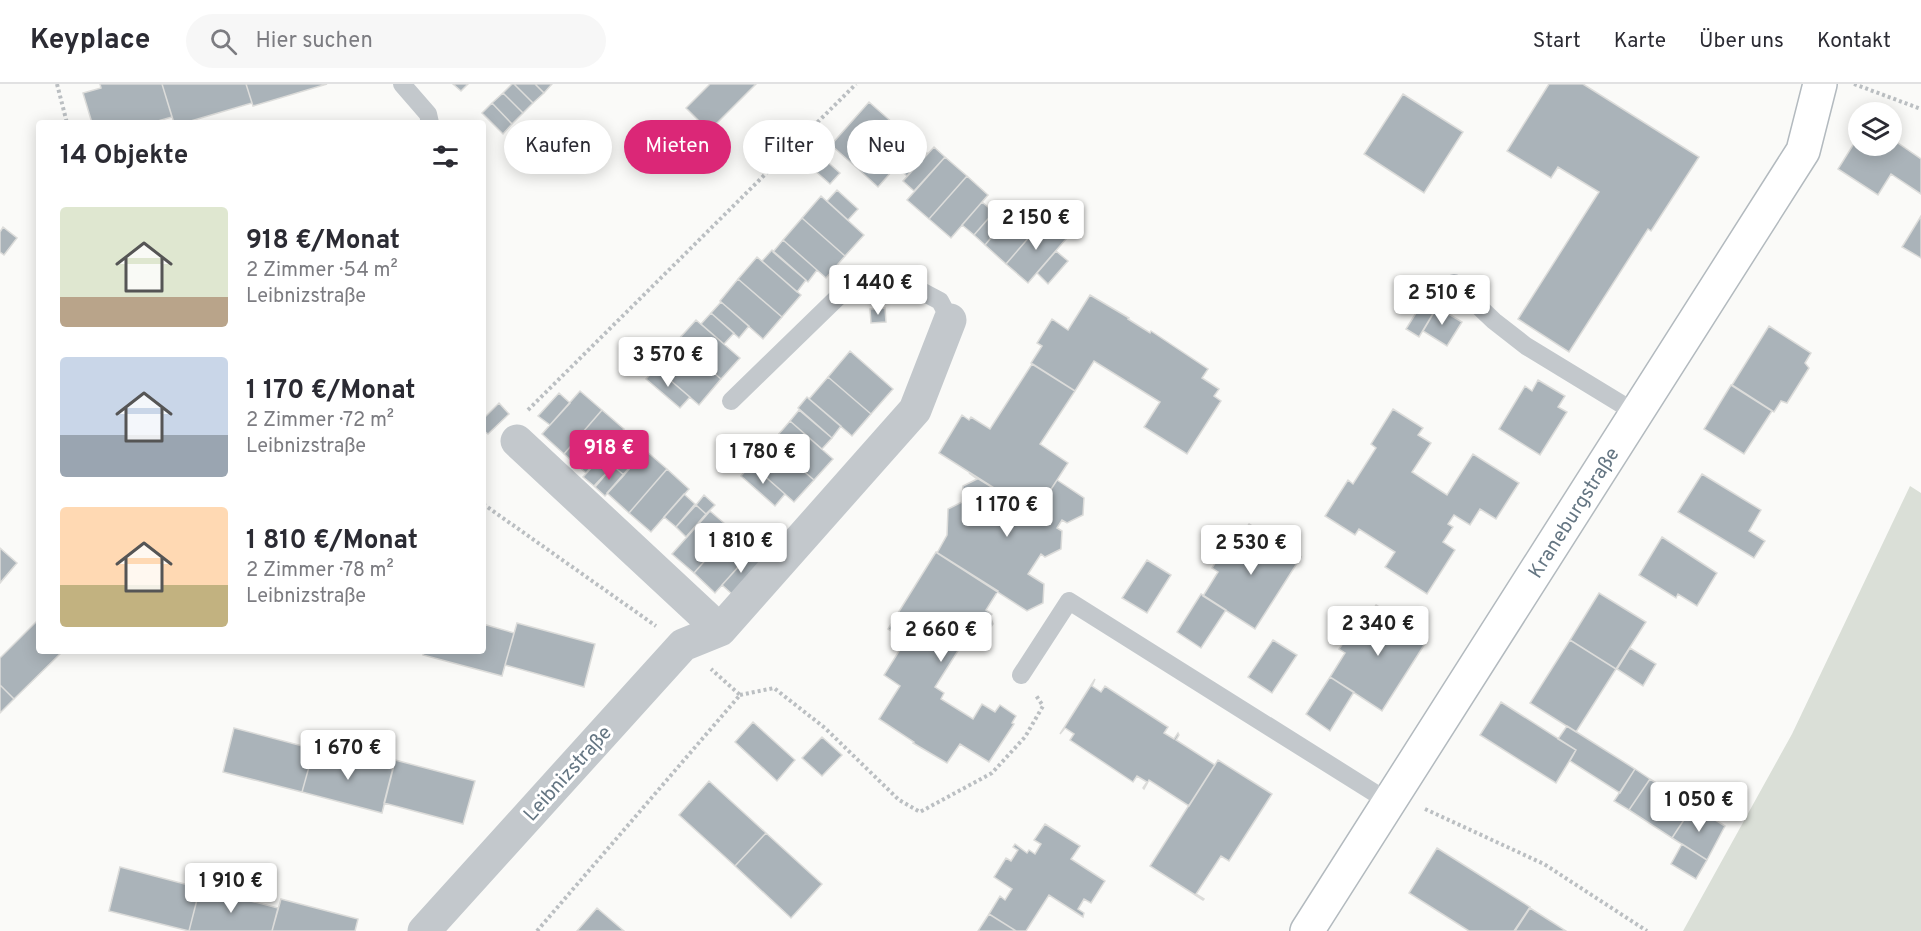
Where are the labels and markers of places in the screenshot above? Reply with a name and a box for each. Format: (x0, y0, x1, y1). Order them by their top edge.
pin: 2 150 € (981, 200, 1091, 251)
pin: 1 440 € (823, 265, 933, 316)
pin: 2 510 € (1387, 275, 1497, 326)
pin: 3 570 € (613, 337, 723, 388)
pin: 918 € (567, 430, 651, 481)
pin: 1 780 € (708, 434, 818, 485)
pin: 1 170 € (952, 487, 1062, 538)
pin: 1 810 € (686, 523, 796, 574)
pin: 2 530 € (1196, 525, 1306, 576)
pin: 2 340 € (1323, 606, 1433, 657)
pin: 2 660 € (886, 612, 996, 663)
pin: 1 670 € (293, 730, 403, 781)
pin: 1 050 € (1644, 782, 1754, 833)
pin: 1 910 € (176, 863, 286, 914)

